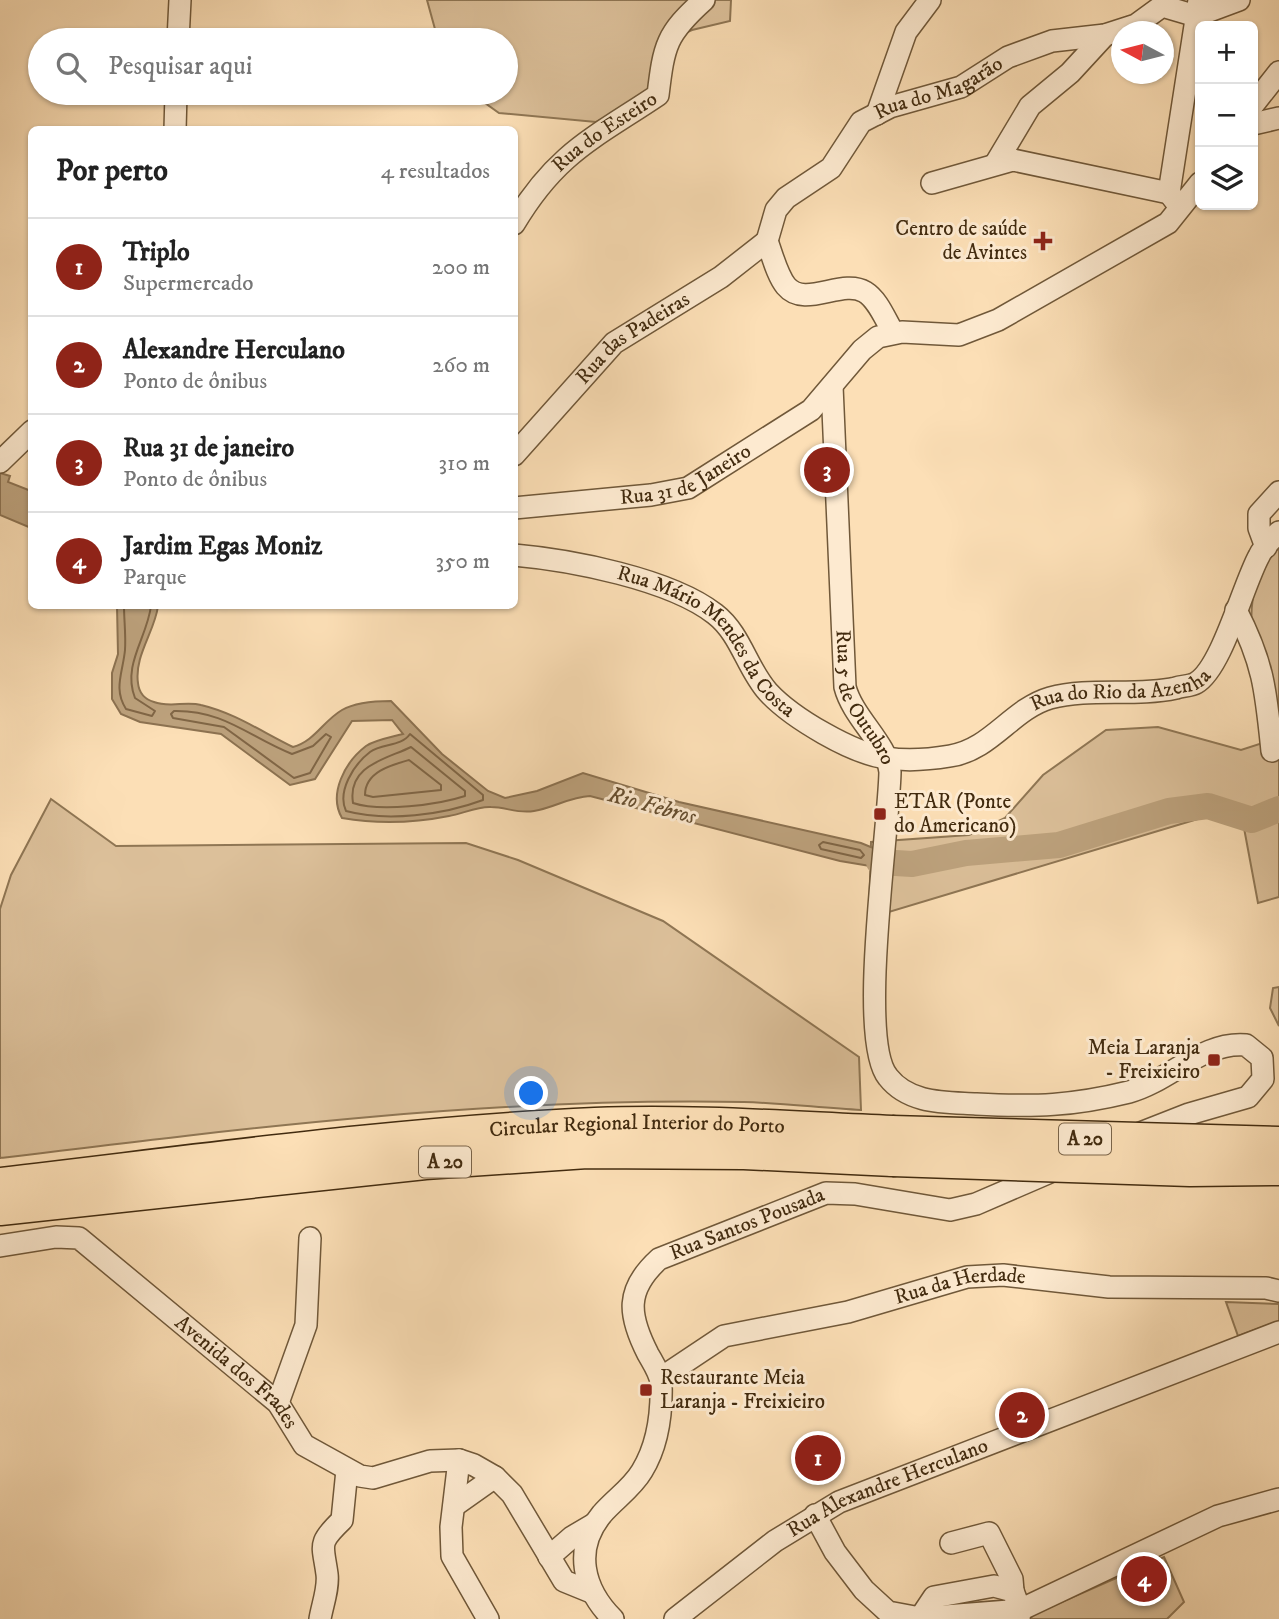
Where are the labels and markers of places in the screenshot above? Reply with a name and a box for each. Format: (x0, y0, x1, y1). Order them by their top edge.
place label: Centro de saúde de Avintes (895, 216, 1027, 266)
marker: Centro de saúde de Avintes (1033, 231, 1053, 251)
pin: 3 (804, 444, 850, 496)
place label: ETAR (Ponte do Americano) (894, 789, 1016, 839)
marker: ETAR (Ponte do Americano) (872, 806, 888, 822)
place label: Meia Laranja - Freixieiro (1088, 1035, 1200, 1085)
marker: Meia Laranja - Freixieiro (1206, 1052, 1222, 1068)
place label: Restaurante Meia Laranja - Freixieiro (660, 1365, 825, 1415)
marker: Restaurante Meia Laranja - Freixieiro (638, 1382, 654, 1398)
pin: 2 (999, 1389, 1045, 1441)
pin: 1 (795, 1432, 841, 1484)
pin: 4 (1121, 1553, 1167, 1605)

